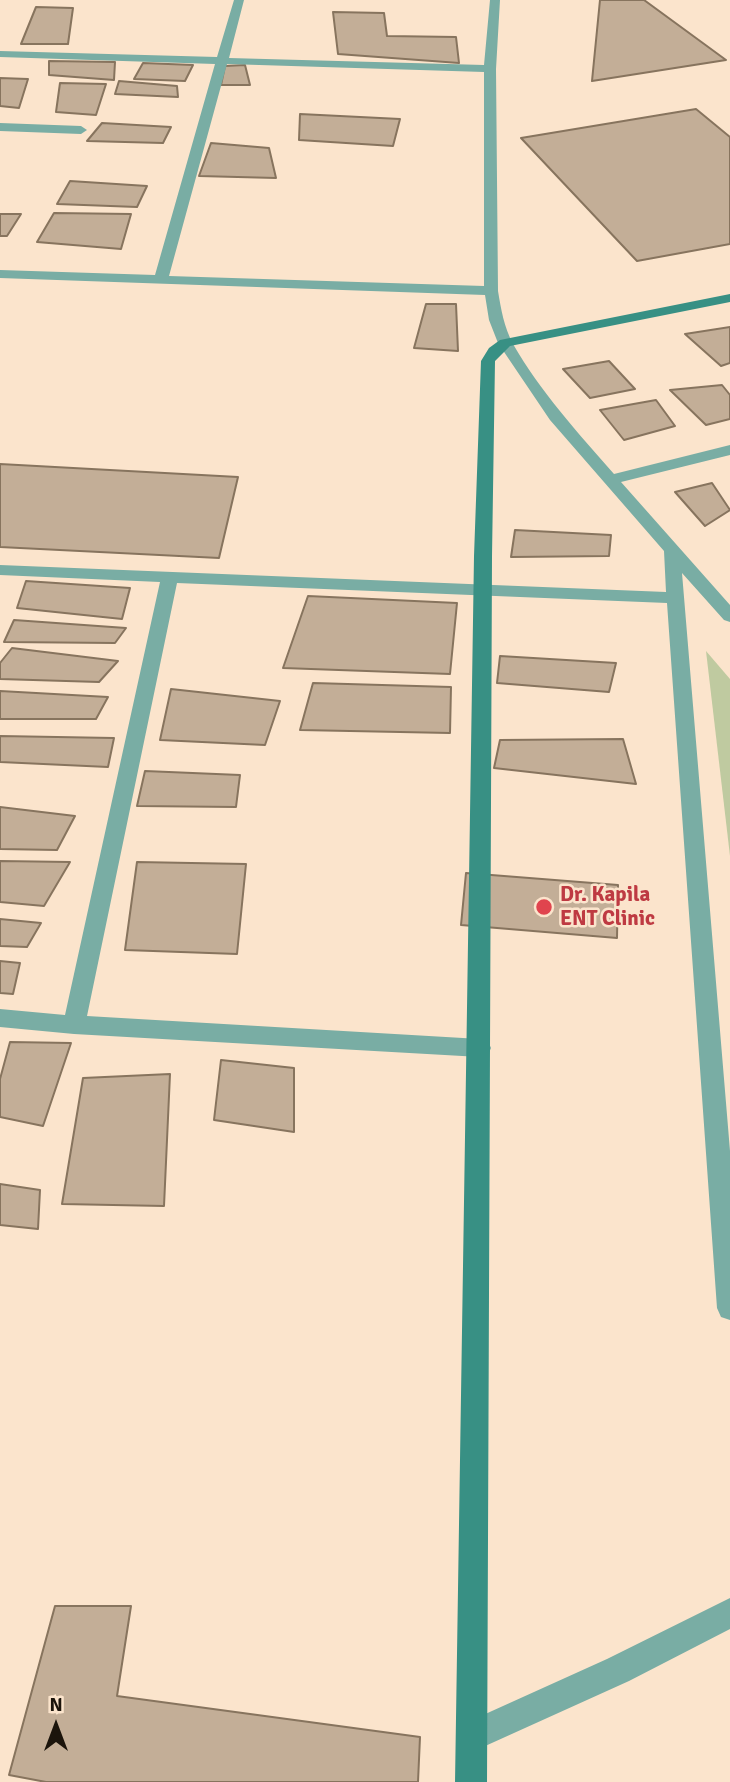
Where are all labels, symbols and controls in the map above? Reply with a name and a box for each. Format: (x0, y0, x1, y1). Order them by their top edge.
place label: Dr. Kapila ENT Clinic (560, 882, 655, 932)
marker: Dr. Kapila ENT Clinic (534, 897, 554, 917)
north arrow (21, 1691, 91, 1761)
text: N (49, 1693, 63, 1717)

